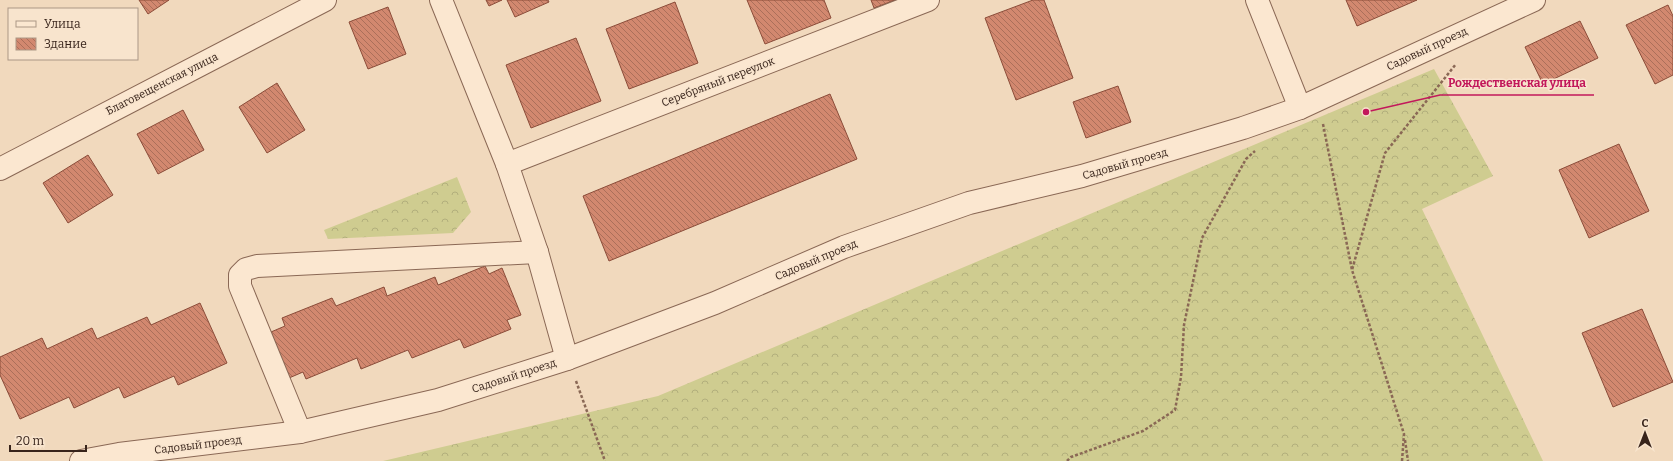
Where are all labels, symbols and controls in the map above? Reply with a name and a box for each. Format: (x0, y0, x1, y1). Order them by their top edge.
legend (8, 8, 138, 60)
text: Улица (44, 17, 81, 31)
street label: Садовый проезд (1384, 24, 1470, 73)
text: Здание (44, 37, 87, 51)
street label: Благовещенская улица (104, 50, 220, 118)
street label: Серебряный переулок (660, 54, 777, 110)
callout: Рождественская улица (1440, 71, 1594, 95)
text: Рождественская улица (1448, 76, 1586, 90)
street label: Садовый проезд (1081, 146, 1169, 182)
street label: Садовый проезд (773, 237, 859, 283)
street label: Садовый проезд (470, 356, 558, 396)
north arrow (1625, 413, 1665, 453)
text: С (1642, 417, 1649, 430)
scale bar (10, 427, 86, 453)
street label: Садовый проезд (154, 433, 243, 457)
text: 20 m (16, 434, 45, 448)

